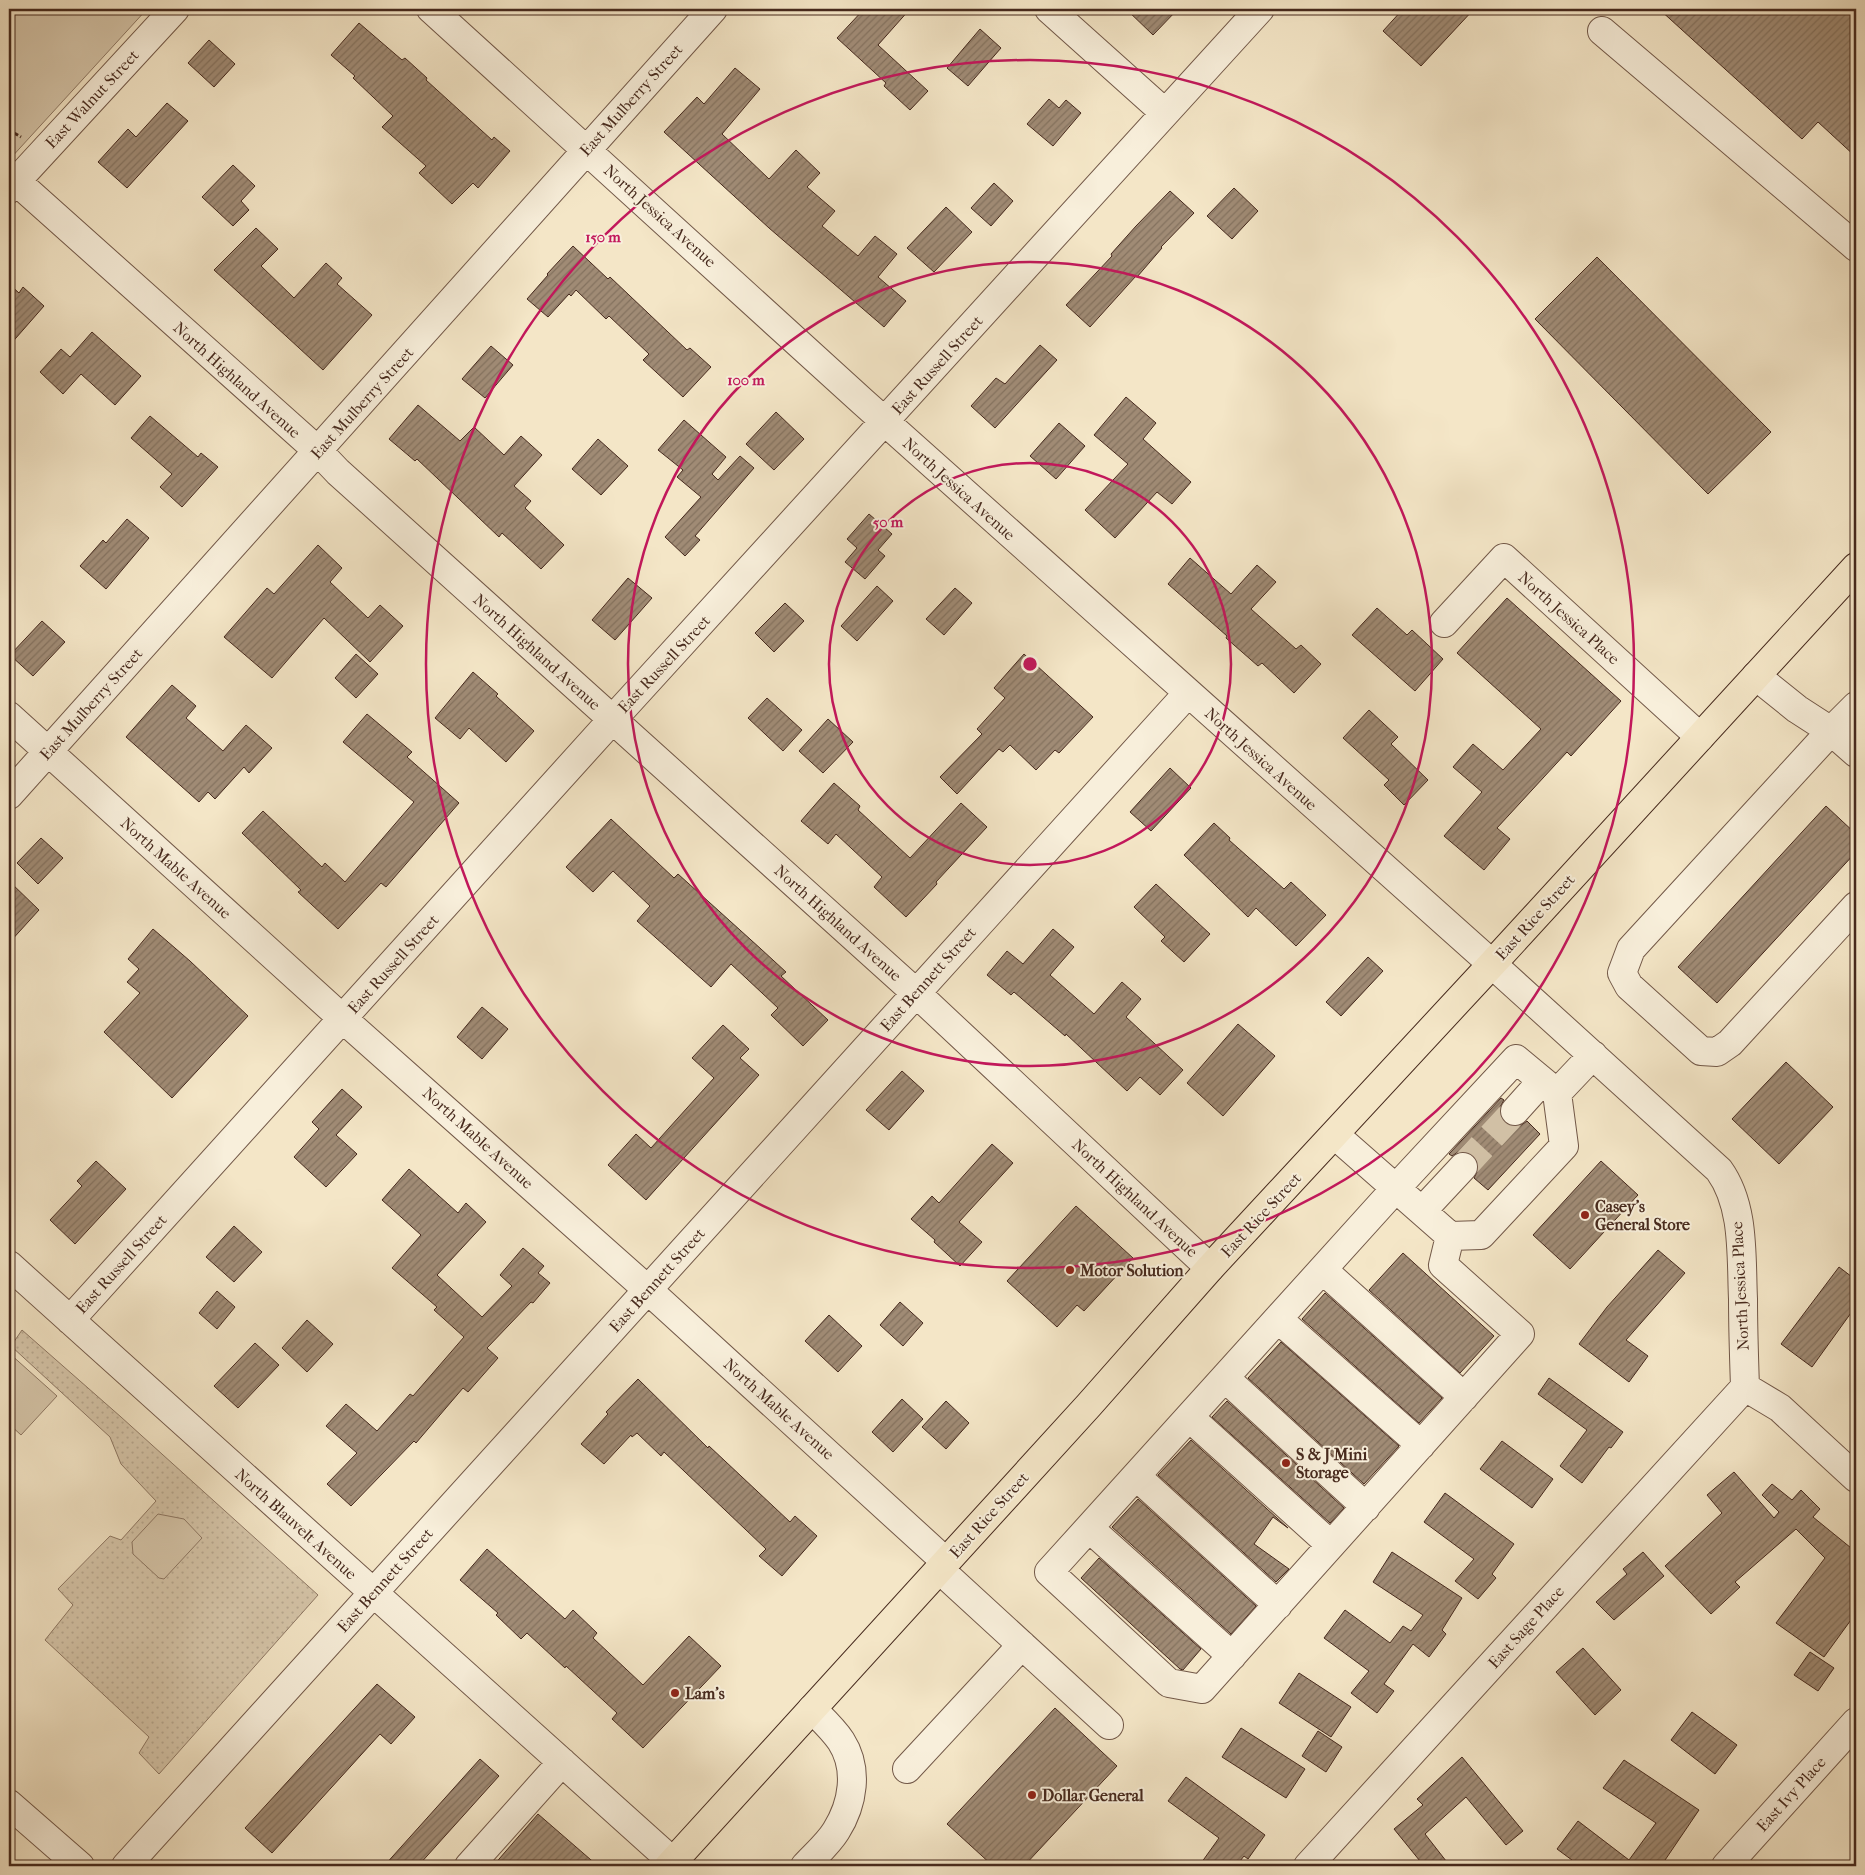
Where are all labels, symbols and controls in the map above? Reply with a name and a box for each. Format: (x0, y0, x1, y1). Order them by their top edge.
street label: East Mulberry Street (576, 40, 686, 160)
street label: East Walnut Street (41, 45, 143, 152)
street label: North Jessica Avenue (600, 161, 720, 271)
text: 150 m (585, 228, 621, 246)
street label: East Russell Street (888, 311, 987, 418)
street label: North Highland Avenue (170, 318, 305, 442)
street label: East Mulberry Street (307, 343, 417, 463)
text: 100 m (727, 371, 765, 389)
street label: North Jessica Avenue (899, 434, 1019, 544)
text: 50 m (873, 513, 904, 531)
street label: North Jessica Place (1515, 568, 1623, 668)
street label: North Highland Avenue (470, 590, 605, 714)
street label: East Russell Street (614, 611, 714, 717)
street label: East Mulberry Street (36, 644, 146, 764)
centre of rings (1021, 655, 1039, 673)
street label: North Jessica Avenue (1201, 704, 1321, 814)
street label: North Mable Avenue (117, 813, 235, 923)
street label: North Highland Avenue (771, 861, 906, 985)
street label: East Rice Street (1491, 870, 1579, 964)
street label: East Russell Street (344, 910, 443, 1017)
street label: East Bennett Street (876, 923, 980, 1035)
street label: North Mable Avenue (419, 1083, 537, 1193)
street label: North Highland Avenue (1068, 1135, 1202, 1261)
street label: East Rice Street (1217, 1168, 1305, 1261)
place label: Casey's General Store (1595, 1197, 1690, 1234)
marker: Casey's General Store (1579, 1209, 1591, 1221)
street label: East Russell Street (72, 1210, 171, 1317)
street label: North Jessica Place (1727, 1221, 1753, 1351)
street label: East Bennett Street (605, 1224, 709, 1336)
place label: Motor Solution (1079, 1261, 1184, 1280)
marker: Motor Solution (1064, 1264, 1076, 1276)
street label: North Mable Avenue (720, 1354, 838, 1464)
place label: S & J Mini Storage (1296, 1445, 1367, 1483)
marker: S & J Mini Storage (1280, 1457, 1292, 1469)
street label: North Blauvelt Avenue (231, 1465, 361, 1584)
street label: East Rice Street (945, 1468, 1033, 1562)
street label: East Bennett Street (333, 1524, 437, 1636)
street label: East Sage Place (1484, 1582, 1568, 1672)
place label: Lam's (685, 1684, 725, 1703)
marker: Lam's (669, 1687, 681, 1699)
street label: East Ivy Place (1752, 1752, 1830, 1835)
place label: Dollar General (1042, 1786, 1144, 1805)
marker: Dollar General (1026, 1789, 1038, 1801)

